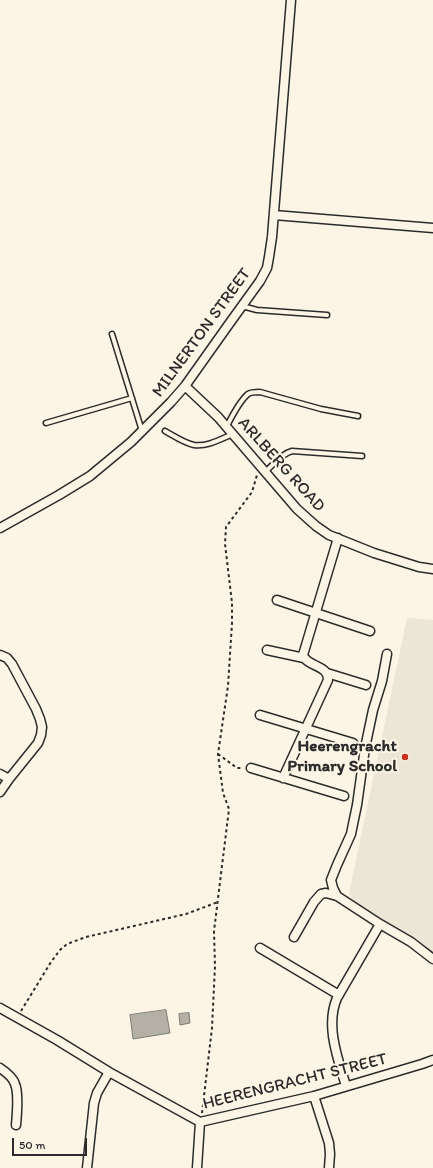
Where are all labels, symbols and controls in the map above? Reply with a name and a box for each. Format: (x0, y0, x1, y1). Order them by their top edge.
street label: MILNERTON STREET (148, 264, 256, 402)
street label: ARLBERG ROAD (233, 413, 329, 517)
place label: Heerengracht Primary School (287, 737, 397, 777)
marker: Heerengracht Primary School (400, 752, 410, 762)
street label: HEERENGRACHT STREET (201, 1049, 389, 1115)
scale bar (14, 1130, 89, 1156)
text: 50 m (19, 1138, 45, 1152)

